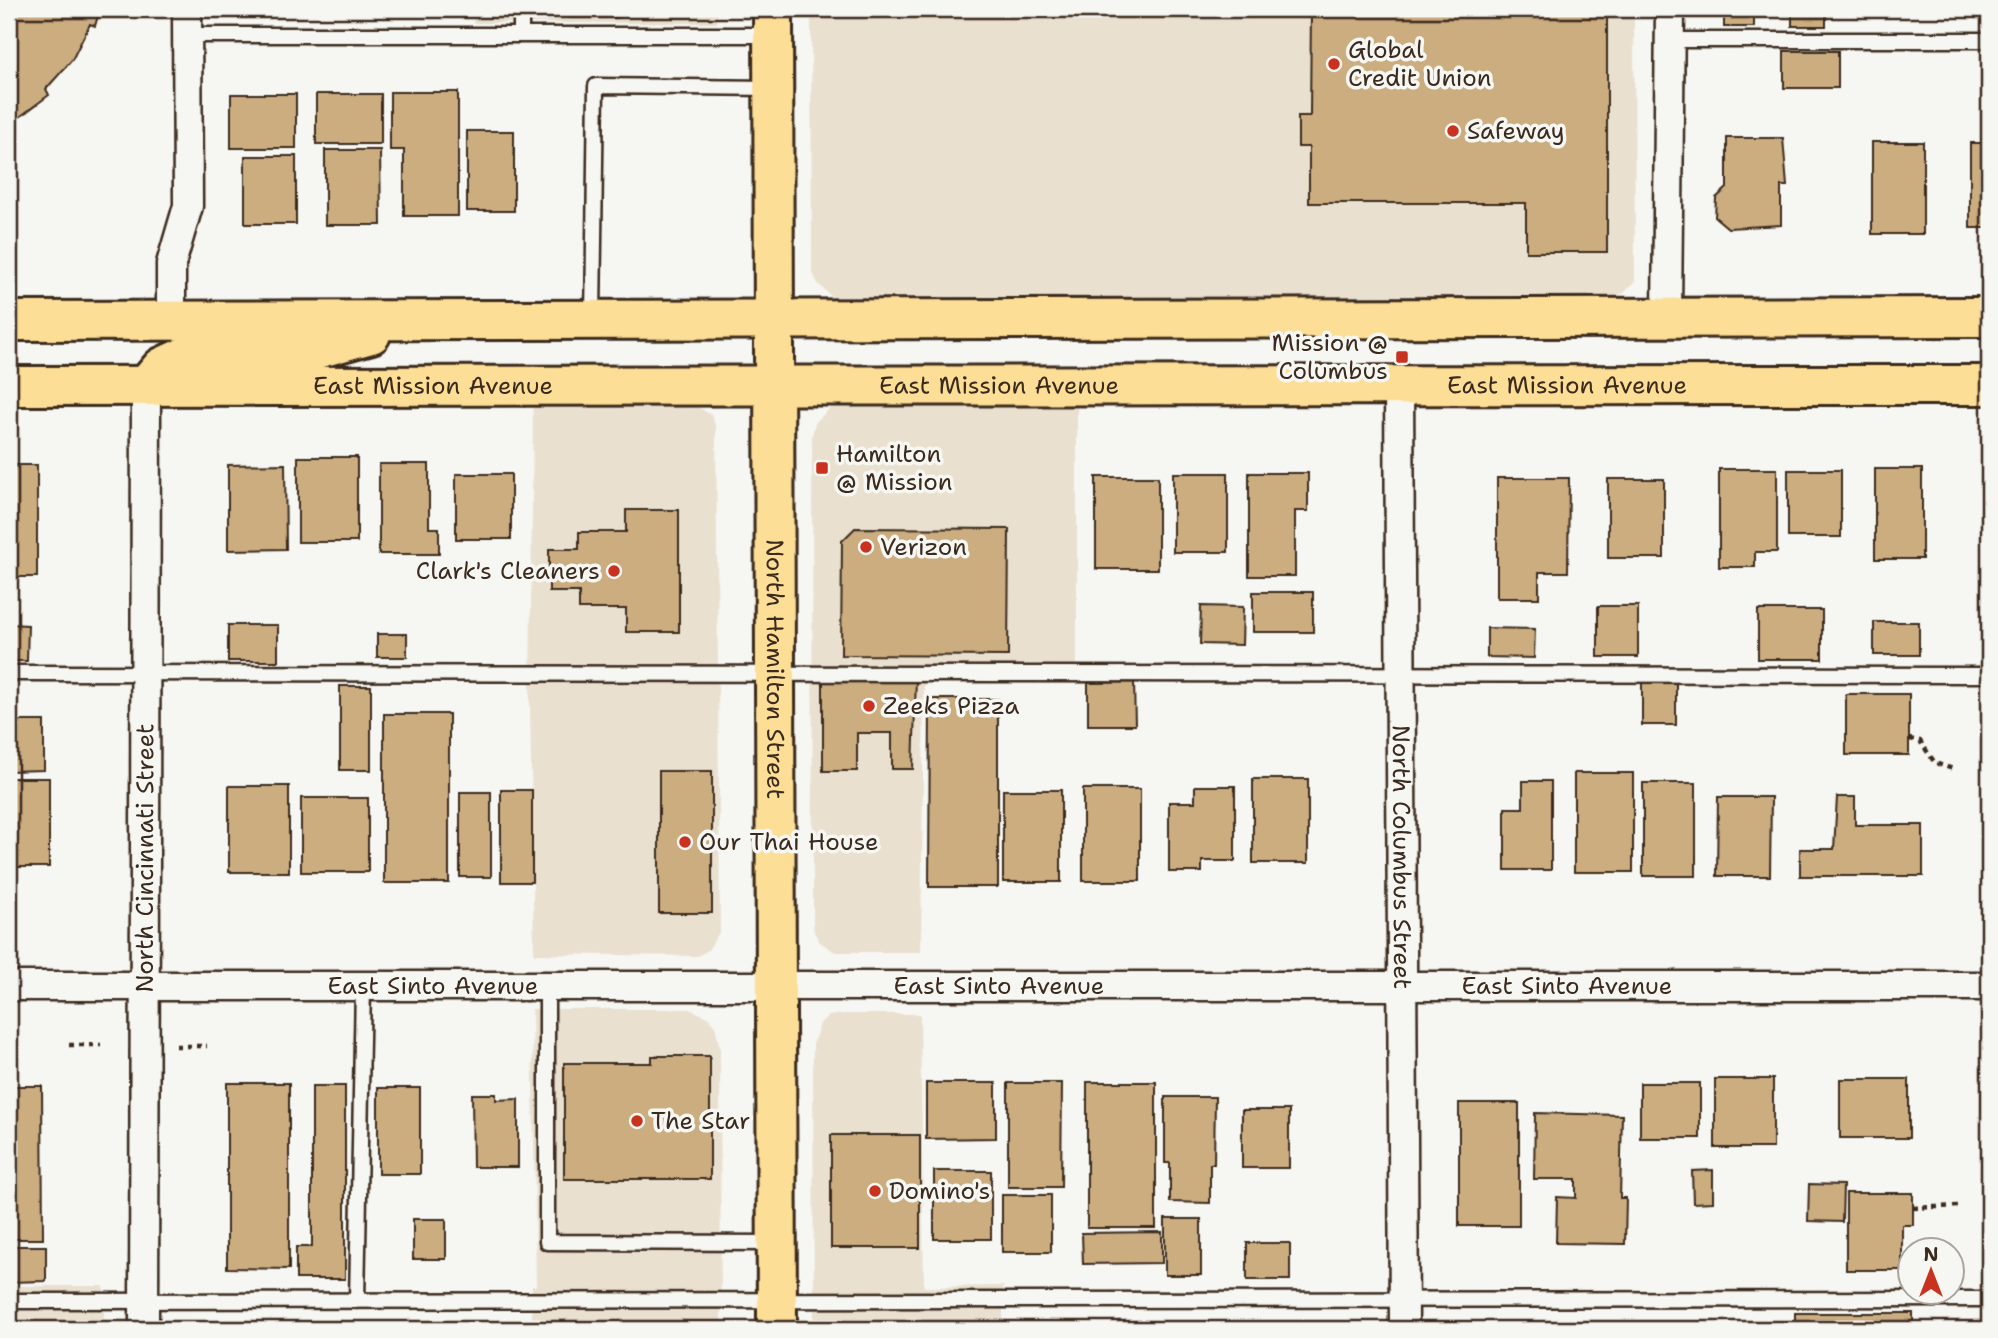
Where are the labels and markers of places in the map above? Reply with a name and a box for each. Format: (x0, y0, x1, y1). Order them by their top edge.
place label: Global Credit Union (1348, 34, 1491, 94)
marker: Global Credit Union (1326, 56, 1342, 72)
place label: Safeway (1467, 115, 1565, 147)
marker: Safeway (1445, 123, 1461, 139)
place label: Mission @ Columbus (1271, 327, 1388, 387)
marker: Mission @ Columbus (1394, 349, 1410, 365)
place label: Hamilton @ Mission (836, 438, 953, 498)
marker: Hamilton @ Mission (814, 460, 830, 476)
place label: Verizon (880, 531, 967, 563)
marker: Verizon (858, 539, 874, 555)
place label: Clark's Cleaners (416, 555, 600, 587)
marker: Clark's Cleaners (606, 563, 622, 579)
place label: Zeeks Pizza (883, 690, 1019, 722)
marker: Zeeks Pizza (861, 698, 877, 714)
place label: Our Thai House (699, 826, 878, 858)
marker: Our Thai House (677, 834, 693, 850)
place label: The Star (651, 1105, 750, 1137)
marker: The Star (629, 1113, 645, 1129)
place label: Domino's (889, 1175, 990, 1207)
marker: Domino's (867, 1183, 883, 1199)

